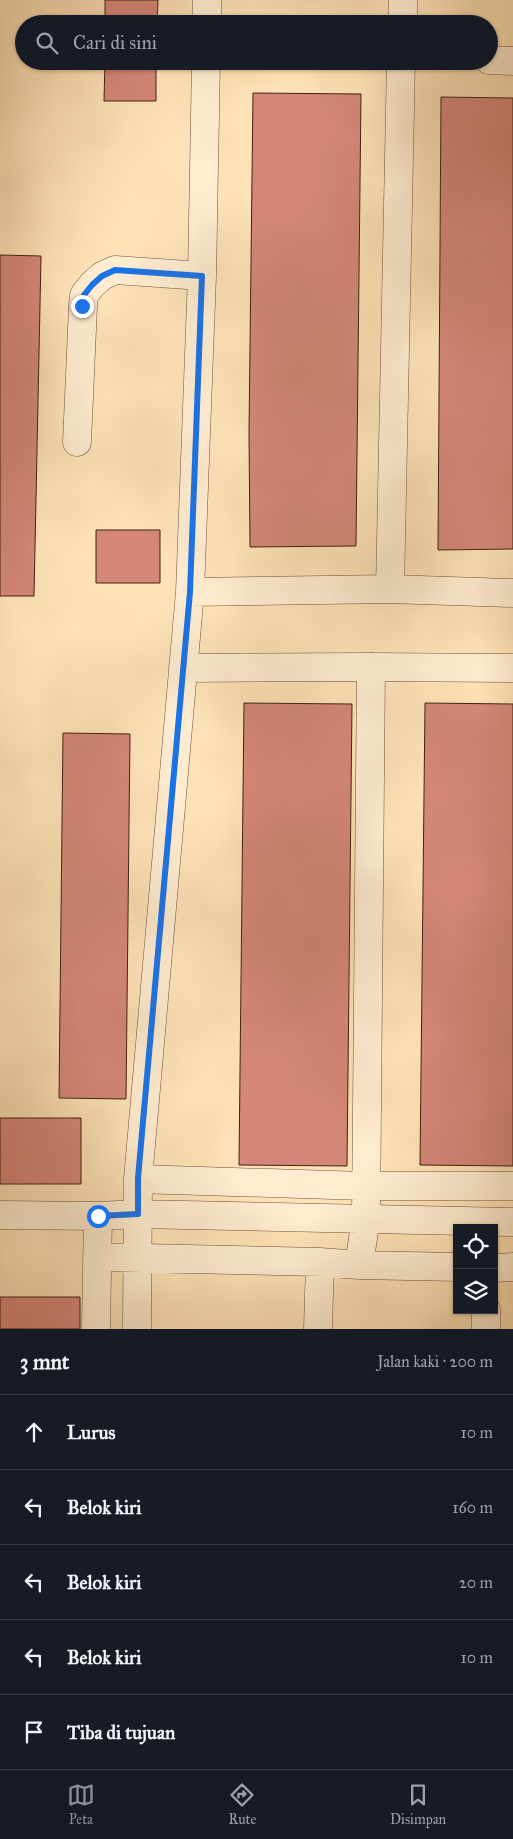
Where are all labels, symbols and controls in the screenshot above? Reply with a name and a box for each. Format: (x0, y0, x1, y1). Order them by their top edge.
search box (15, 15, 498, 70)
icon: search (33, 29, 61, 57)
text: Cari di sini (73, 31, 157, 54)
route end (71, 295, 94, 318)
route start (87, 1205, 110, 1228)
map controls (453, 1224, 498, 1314)
button: locate (453, 1224, 498, 1269)
button: layers (453, 1269, 498, 1314)
text: 3 mnt (20, 1349, 69, 1375)
text: Jalan kaki · 200 m (377, 1352, 493, 1371)
icon: ahead (20, 1418, 48, 1446)
text: Lurus (67, 1421, 115, 1444)
text: 10 m (461, 1423, 493, 1442)
icon: left (20, 1493, 48, 1521)
text: Belok kiri (67, 1496, 141, 1519)
text: 160 m (452, 1498, 493, 1517)
icon: left (20, 1568, 48, 1596)
text: Belok kiri (67, 1571, 141, 1594)
text: 20 m (459, 1573, 493, 1592)
icon: left (20, 1643, 48, 1671)
text: Belok kiri (67, 1646, 141, 1669)
text: 10 m (461, 1648, 493, 1667)
icon: arrive (20, 1718, 48, 1746)
text: Tiba di tujuan (67, 1721, 175, 1744)
tab: Peta (67, 1781, 95, 1828)
tab: Rute (228, 1781, 256, 1828)
tab: Disimpan (390, 1781, 446, 1828)

